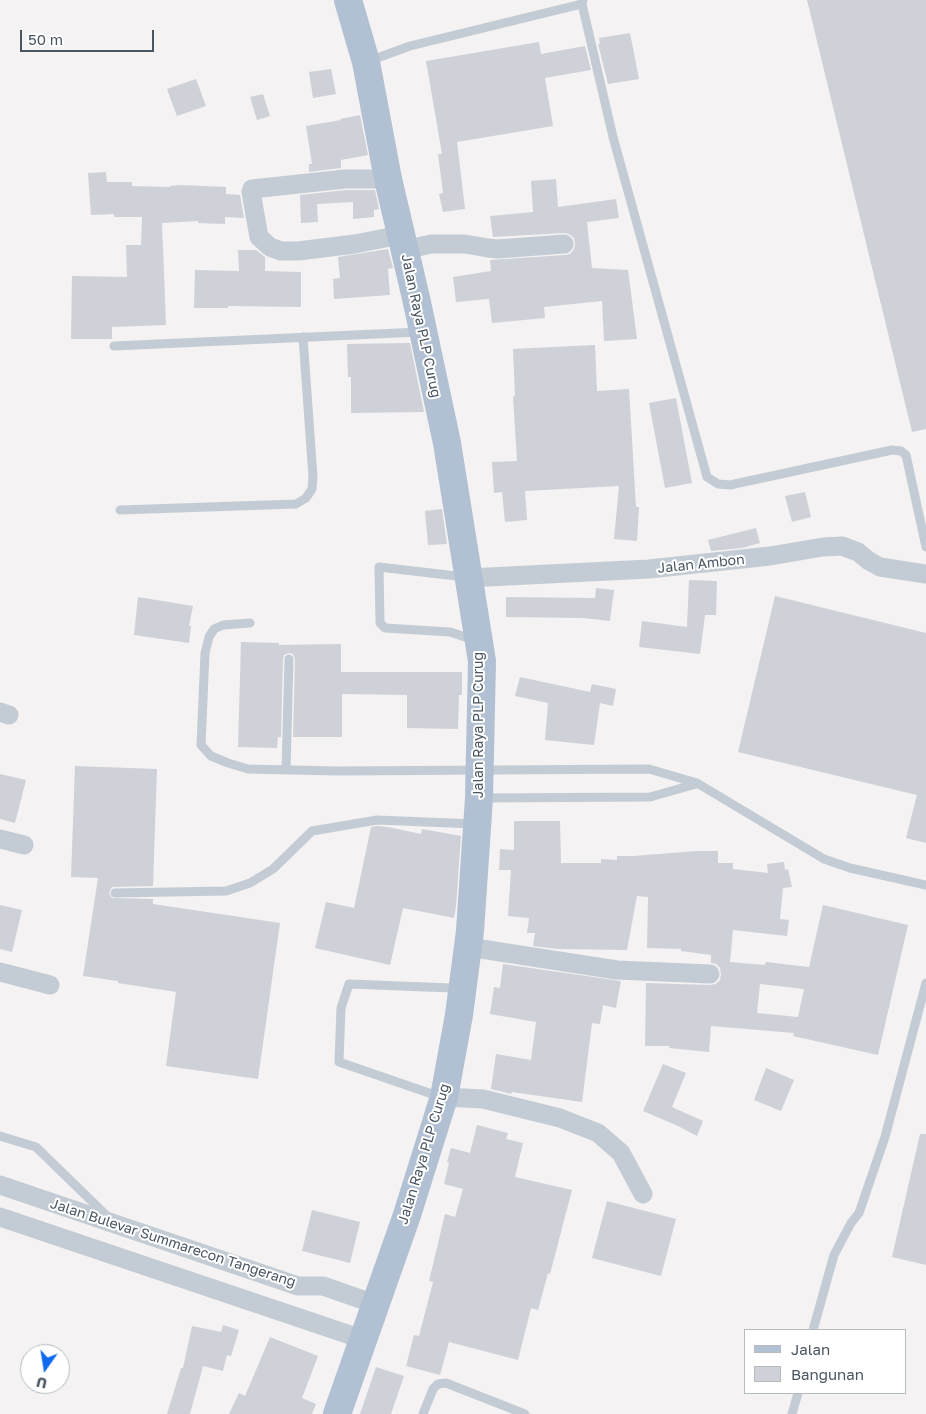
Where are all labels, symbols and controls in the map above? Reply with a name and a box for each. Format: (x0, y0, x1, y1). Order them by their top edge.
scale bar (22, 20, 156, 52)
text: 50 m (28, 30, 63, 48)
street label: Jalan Raya PLP Curug (398, 253, 444, 399)
street label: Jalan Ambon (657, 551, 745, 577)
street label: Jalan Raya PLP Curug (471, 652, 487, 798)
street label: Jalan Raya PLP Curug (395, 1082, 453, 1226)
street label: Jalan Bulevar Summarecon Tangerang (48, 1195, 298, 1291)
legend (744, 1329, 906, 1394)
text: Jalan (791, 1340, 830, 1358)
north arrow (20, 1344, 70, 1394)
text: Bangunan (791, 1365, 864, 1383)
text: U (35, 1374, 49, 1393)

